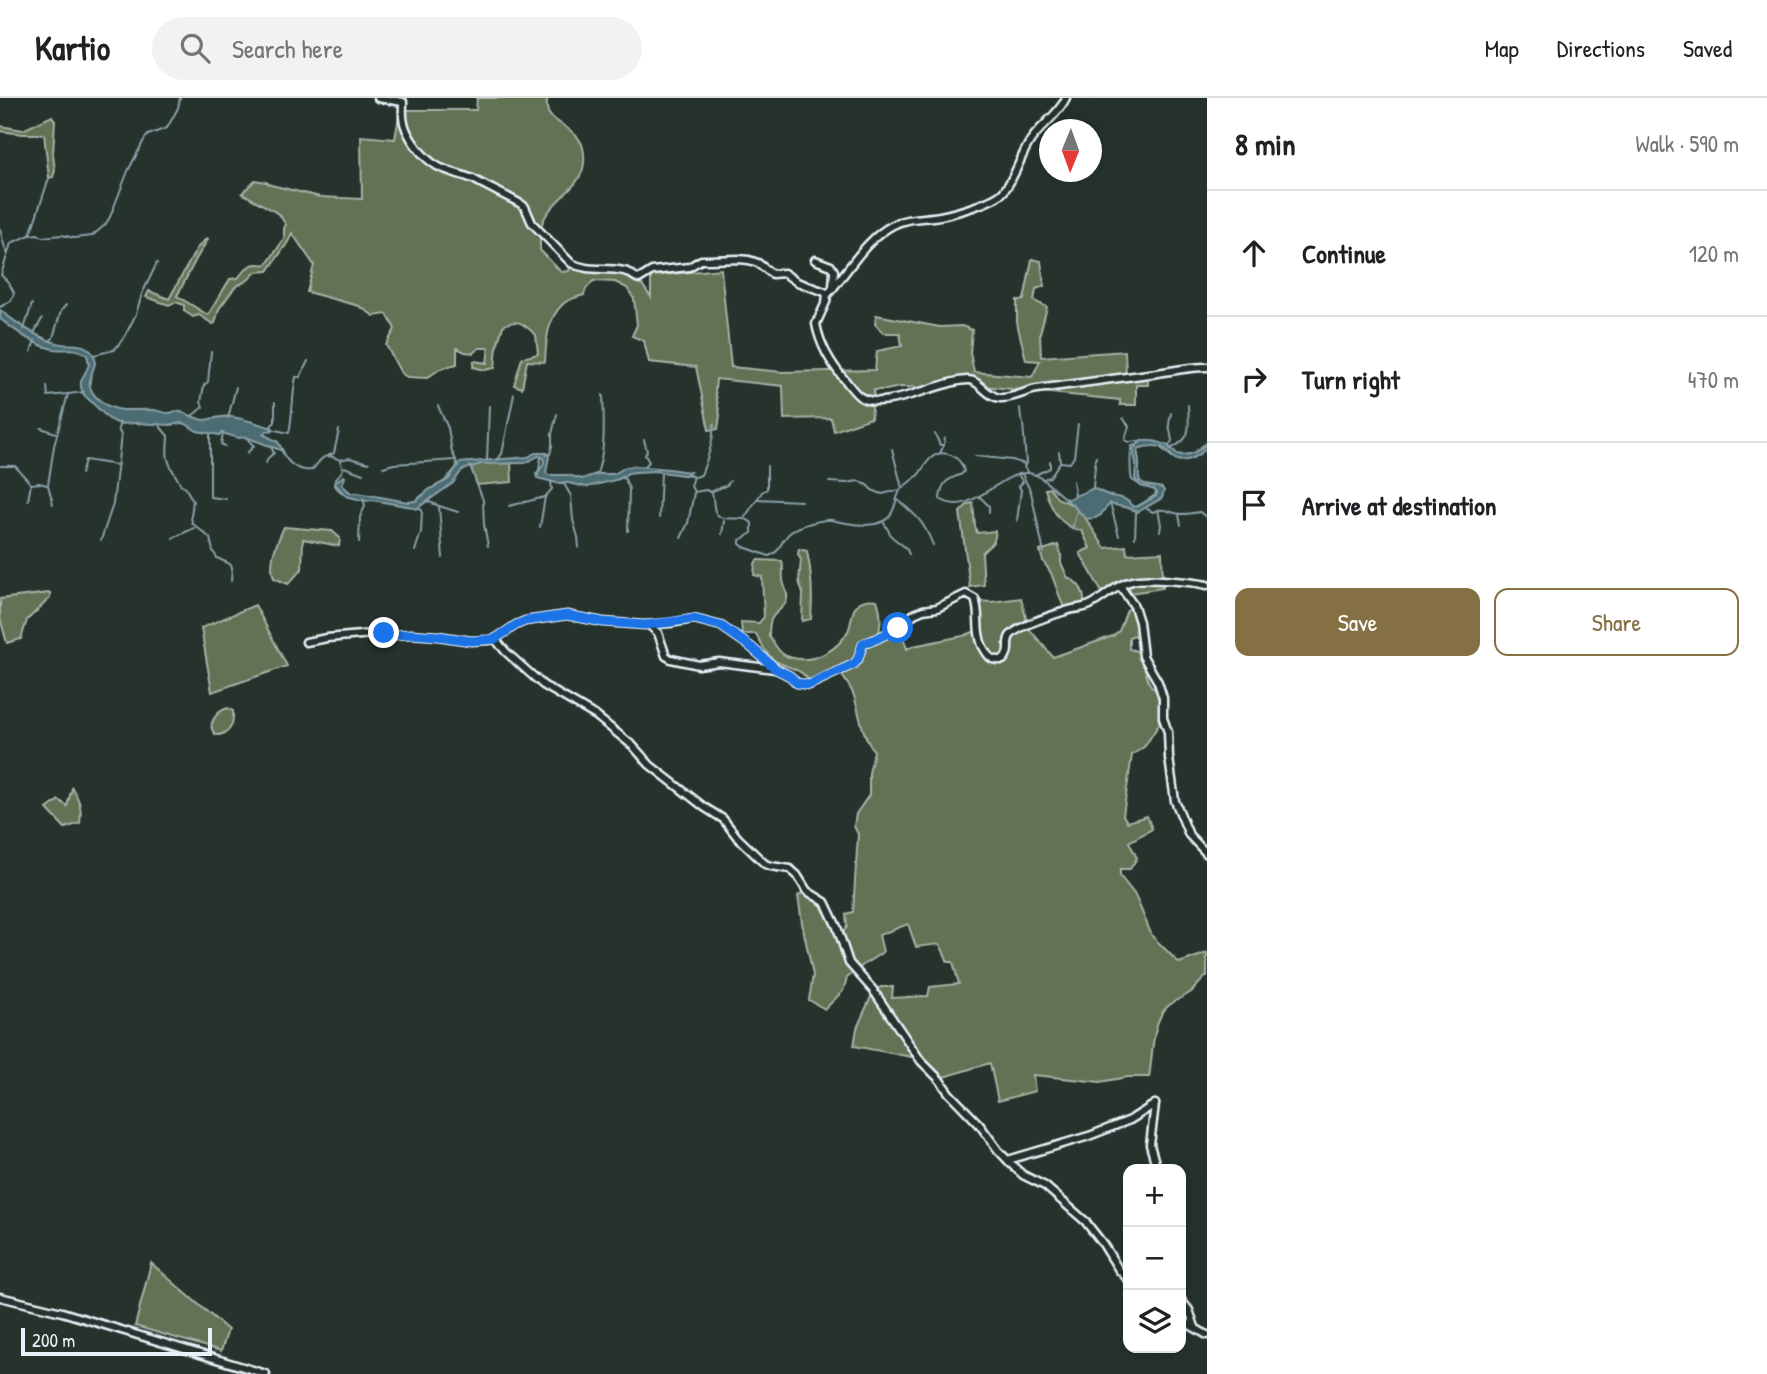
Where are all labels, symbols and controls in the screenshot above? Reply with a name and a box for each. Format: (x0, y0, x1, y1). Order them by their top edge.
search box (152, 17, 642, 80)
text: Kartio (35, 26, 110, 70)
icon: search (176, 29, 214, 67)
text: Search here (232, 31, 343, 66)
text: Map (1485, 32, 1519, 64)
text: Directions (1557, 32, 1645, 64)
text: Saved (1683, 32, 1732, 64)
north arrow (1039, 119, 1102, 182)
text: 8 min (1235, 124, 1296, 164)
text: Walk · 590 m (1636, 128, 1739, 159)
icon: ahead (1235, 234, 1273, 272)
text: Continue (1302, 236, 1386, 271)
text: 120 m (1689, 238, 1739, 269)
icon: right (1235, 360, 1273, 398)
text: Turn right (1302, 362, 1400, 397)
text: 470 m (1688, 364, 1739, 395)
icon: arrive (1235, 486, 1273, 524)
text: Arrive at destination (1302, 488, 1497, 523)
button: Save (1235, 588, 1480, 656)
button: Share (1494, 588, 1739, 656)
route start (882, 612, 913, 643)
route end (368, 617, 399, 648)
map controls (1123, 1164, 1186, 1353)
button: + (1123, 1164, 1186, 1227)
button: − (1123, 1227, 1186, 1290)
button: layers (1123, 1290, 1186, 1353)
scale bar (21, 1325, 212, 1357)
text: 200 m (32, 1327, 75, 1353)

